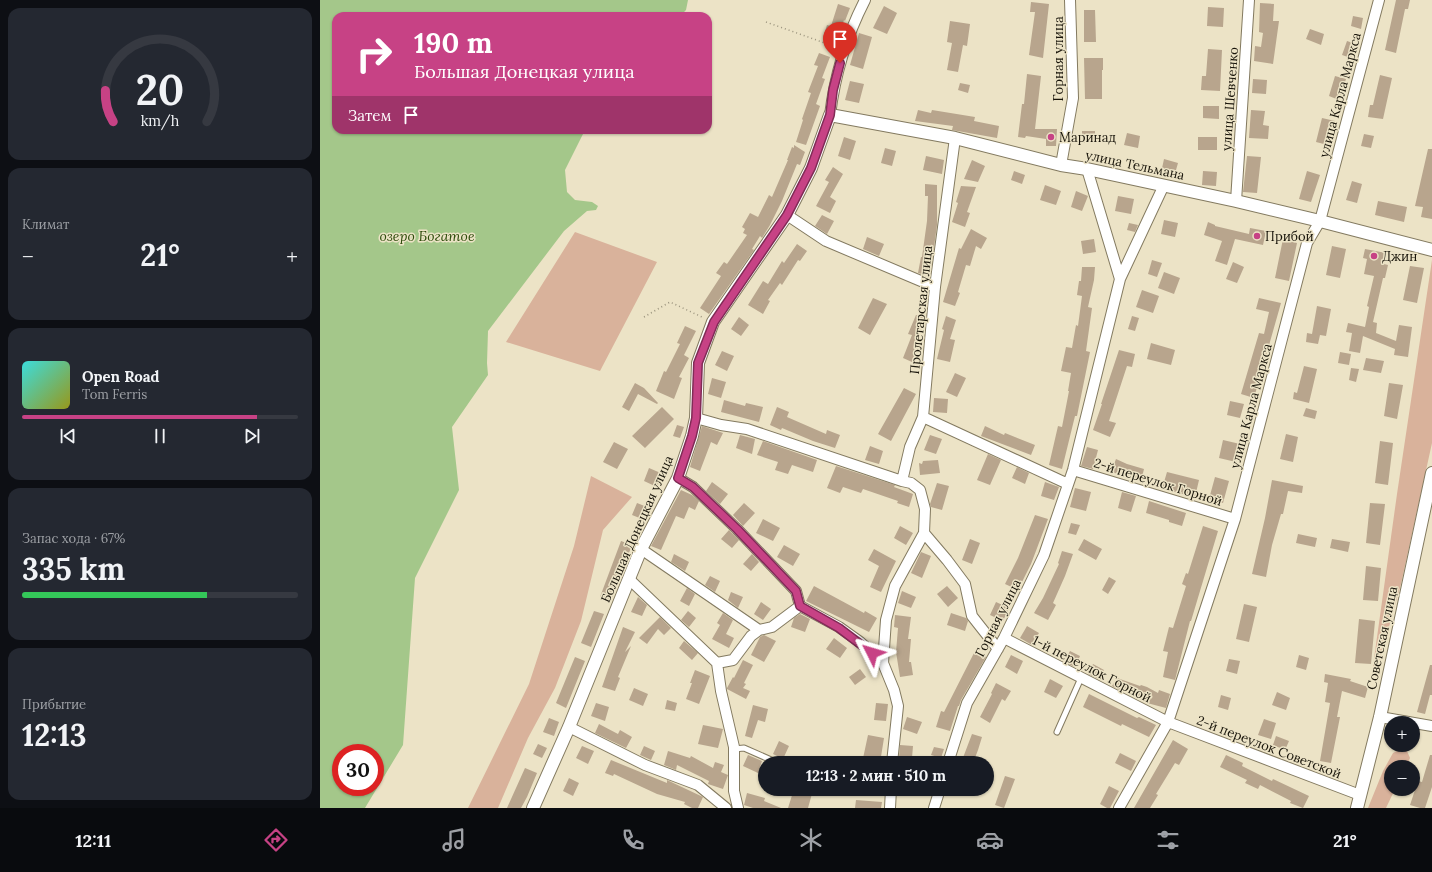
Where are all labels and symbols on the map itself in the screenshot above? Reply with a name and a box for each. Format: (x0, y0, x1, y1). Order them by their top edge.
street label: Горная улица (1050, 16, 1067, 102)
pin (823, 22, 857, 63)
street label: улица Карла Маркса (1315, 30, 1365, 159)
street label: улица Шевченко (1218, 46, 1242, 152)
place label: Маринад (1059, 129, 1116, 146)
marker: Маринад (1046, 132, 1056, 142)
street label: улица Тельмана (1084, 146, 1186, 184)
water label: озеро Богатое (379, 227, 475, 245)
place label: Прибой (1265, 228, 1314, 245)
marker: Прибой (1252, 231, 1262, 241)
street label: Пролетарская улица (906, 244, 936, 375)
place label: Джин (1382, 248, 1417, 265)
marker: Джин (1369, 251, 1379, 261)
street label: улица Карла Маркса (1226, 341, 1276, 470)
street label: Большая Донецкая улица (597, 453, 677, 605)
street label: 2-й переулок Горной (1092, 454, 1224, 510)
street label: Горная улица (971, 576, 1025, 660)
street label: Советская улица (1363, 584, 1401, 691)
position arrow (851, 632, 893, 674)
street label: 1-й переулок Горной (1030, 632, 1154, 706)
street label: 2-й переулок Советской (1194, 712, 1344, 782)
speed limit sign: 30 (332, 744, 384, 796)

